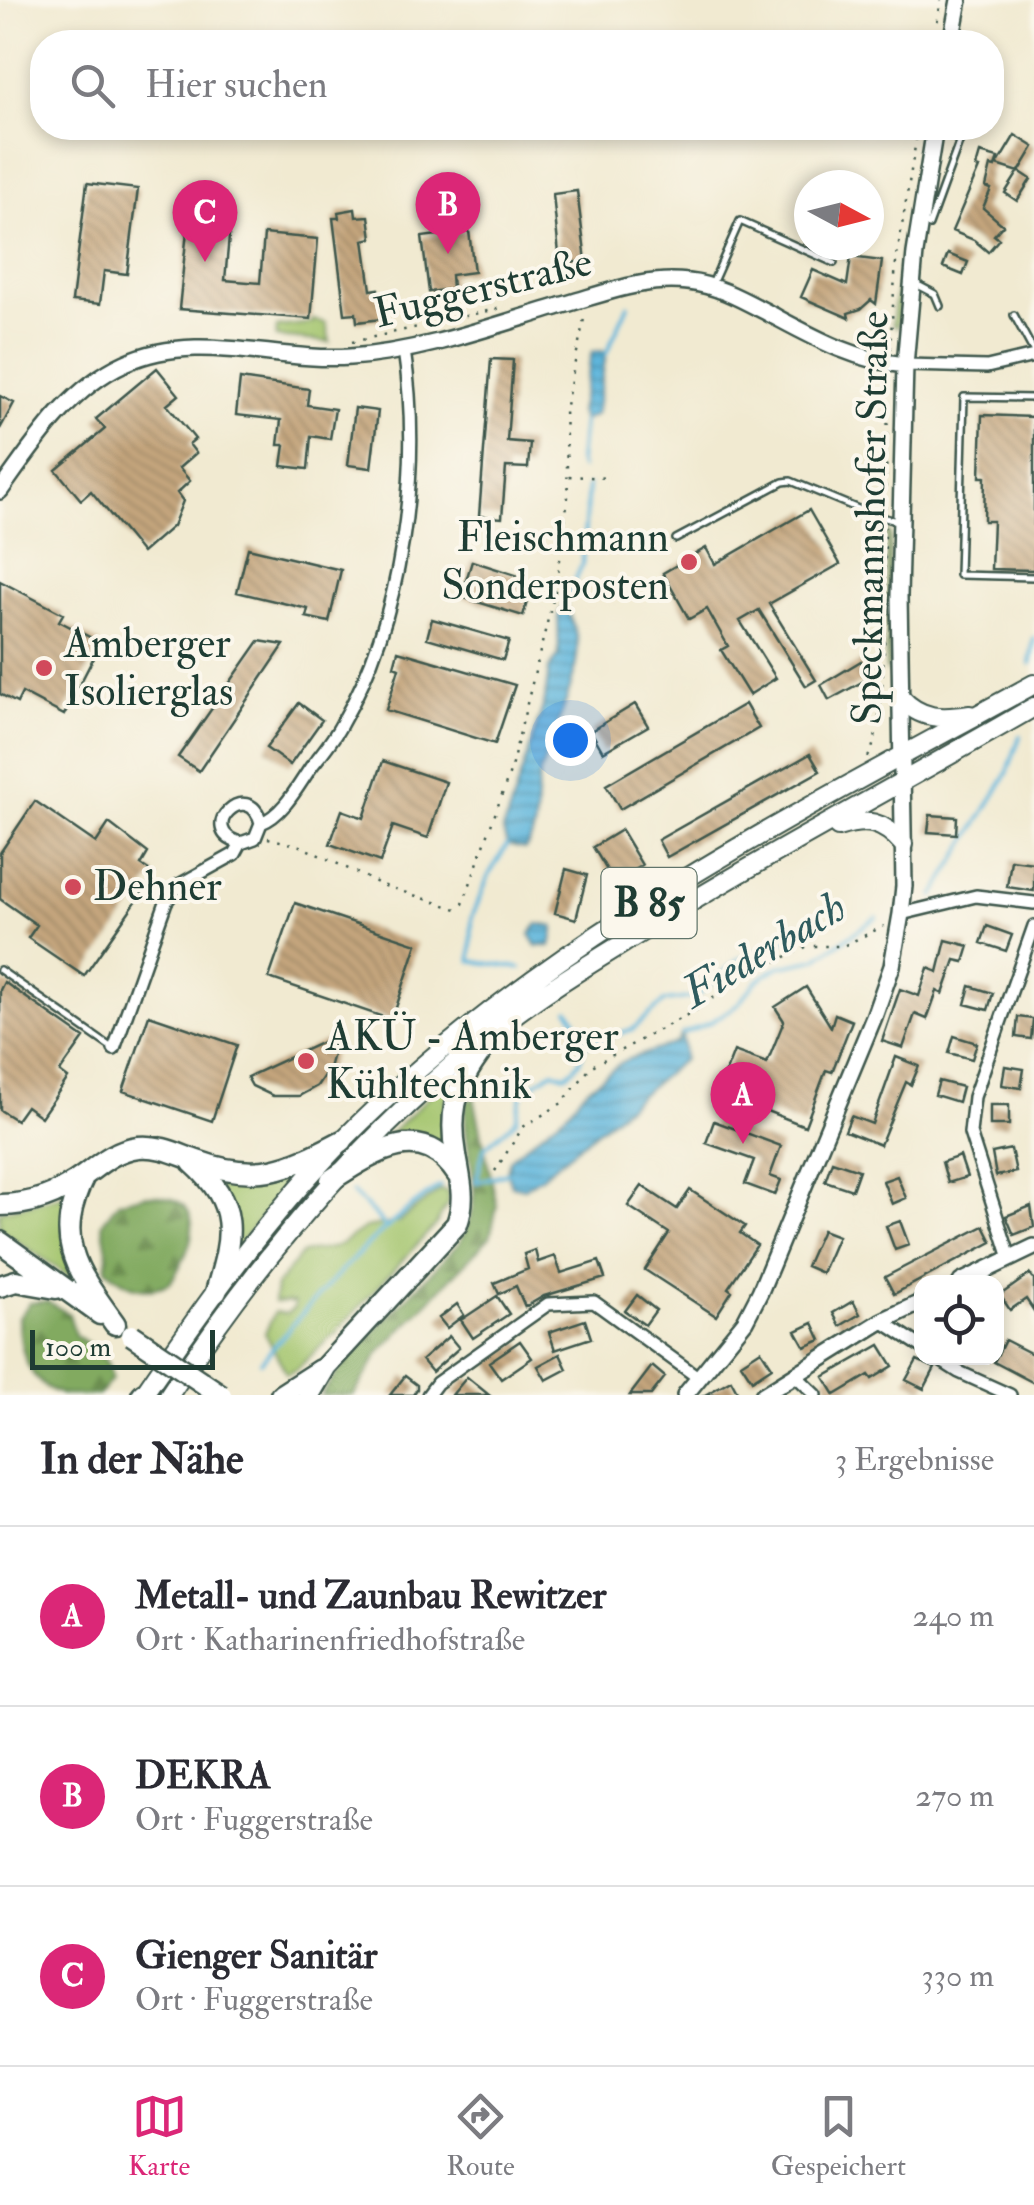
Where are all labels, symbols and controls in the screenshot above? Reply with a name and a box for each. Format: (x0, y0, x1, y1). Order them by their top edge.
search box (30, 30, 1004, 140)
icon: search (65, 58, 120, 113)
text: Hier suchen (145, 61, 328, 109)
north arrow (794, 170, 884, 260)
pin: B (416, 172, 480, 254)
pin: C (172, 180, 238, 262)
street label: Fuggerstraße (369, 236, 597, 340)
street label: Speckmannshofer Straße (841, 310, 901, 726)
place label: Fleischmann Sonderposten (441, 512, 669, 612)
marker: Fleischmann Sonderposten (678, 551, 700, 573)
place label: Amberger Isolierglas (63, 618, 233, 718)
marker: Amberger Isolierglas (33, 657, 55, 679)
your location (545, 715, 596, 766)
place label: Dehner (93, 861, 222, 913)
road number: B 85 (602, 868, 696, 938)
marker: Dehner (62, 876, 84, 898)
water label: Fiederbach (670, 879, 856, 1022)
place label: AKÜ - Amberger Kühltechnik (325, 1011, 619, 1111)
marker: AKÜ - Amberger Kühltechnik (295, 1050, 317, 1072)
pin: A (710, 1062, 776, 1144)
map controls (914, 1275, 1004, 1365)
button: locate (914, 1275, 1004, 1365)
scale bar (30, 1325, 215, 1370)
text: 100 m (45, 1330, 111, 1365)
text: In der Nähe (40, 1434, 244, 1486)
text: 3 Ergebnisse (835, 1440, 994, 1480)
text: Metall- und Zaunbau Rewitzer (135, 1572, 606, 1620)
text: A (62, 1596, 83, 1636)
text: 240 m (913, 1596, 994, 1636)
text: Ort · Katharinenfriedhofstraße (135, 1620, 525, 1660)
text: DEKRA (135, 1752, 271, 1800)
text: B (62, 1776, 83, 1816)
text: 270 m (915, 1776, 994, 1816)
text: Ort · Fuggerstraße (135, 1800, 373, 1840)
text: Gienger Sanitär (135, 1932, 377, 1980)
text: C (61, 1956, 84, 1996)
text: 330 m (921, 1956, 994, 1996)
text: Ort · Fuggerstraße (135, 1980, 373, 2020)
tab: Karte (128, 2089, 190, 2184)
tab: Route (446, 2089, 515, 2184)
tab: Gespeichert (771, 2089, 906, 2184)

